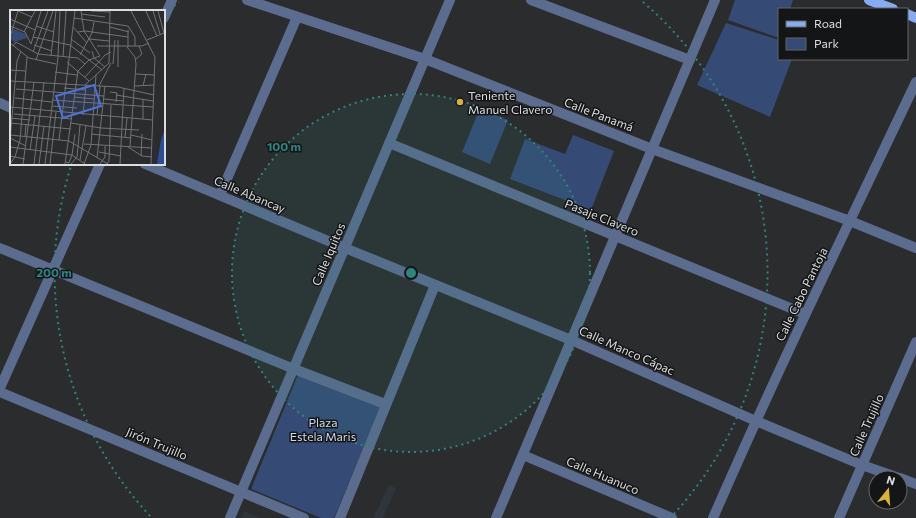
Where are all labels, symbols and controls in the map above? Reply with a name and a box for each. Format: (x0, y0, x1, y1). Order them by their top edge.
legend (778, 8, 908, 60)
inset map (10, 10, 165, 165)
text: Road (814, 16, 842, 30)
text: Park (814, 36, 840, 50)
place label: Teniente Manuel Clavero (468, 88, 552, 116)
street label: Calle Panamá (562, 94, 636, 134)
marker: Teniente Manuel Clavero (455, 97, 465, 107)
text: 100 m (267, 139, 301, 153)
street label: Calle Abancay (212, 173, 288, 215)
street label: Pasaje Clavero (563, 196, 641, 238)
street label: Calle Iquitos (309, 221, 347, 287)
street label: Calle Cabo Pantoja (772, 245, 830, 343)
text: 200 m (36, 265, 72, 279)
centre of rings (404, 266, 418, 280)
street label: Calle Manco Cápac (577, 323, 677, 377)
street label: Calle Trujillo (846, 392, 886, 458)
park label: Plaza Estela Maris (290, 415, 356, 443)
street label: Jirón Trujillo (124, 424, 190, 463)
street label: Calle Huanuco (564, 453, 642, 497)
north arrow (868, 470, 908, 510)
text: N (885, 473, 897, 487)

